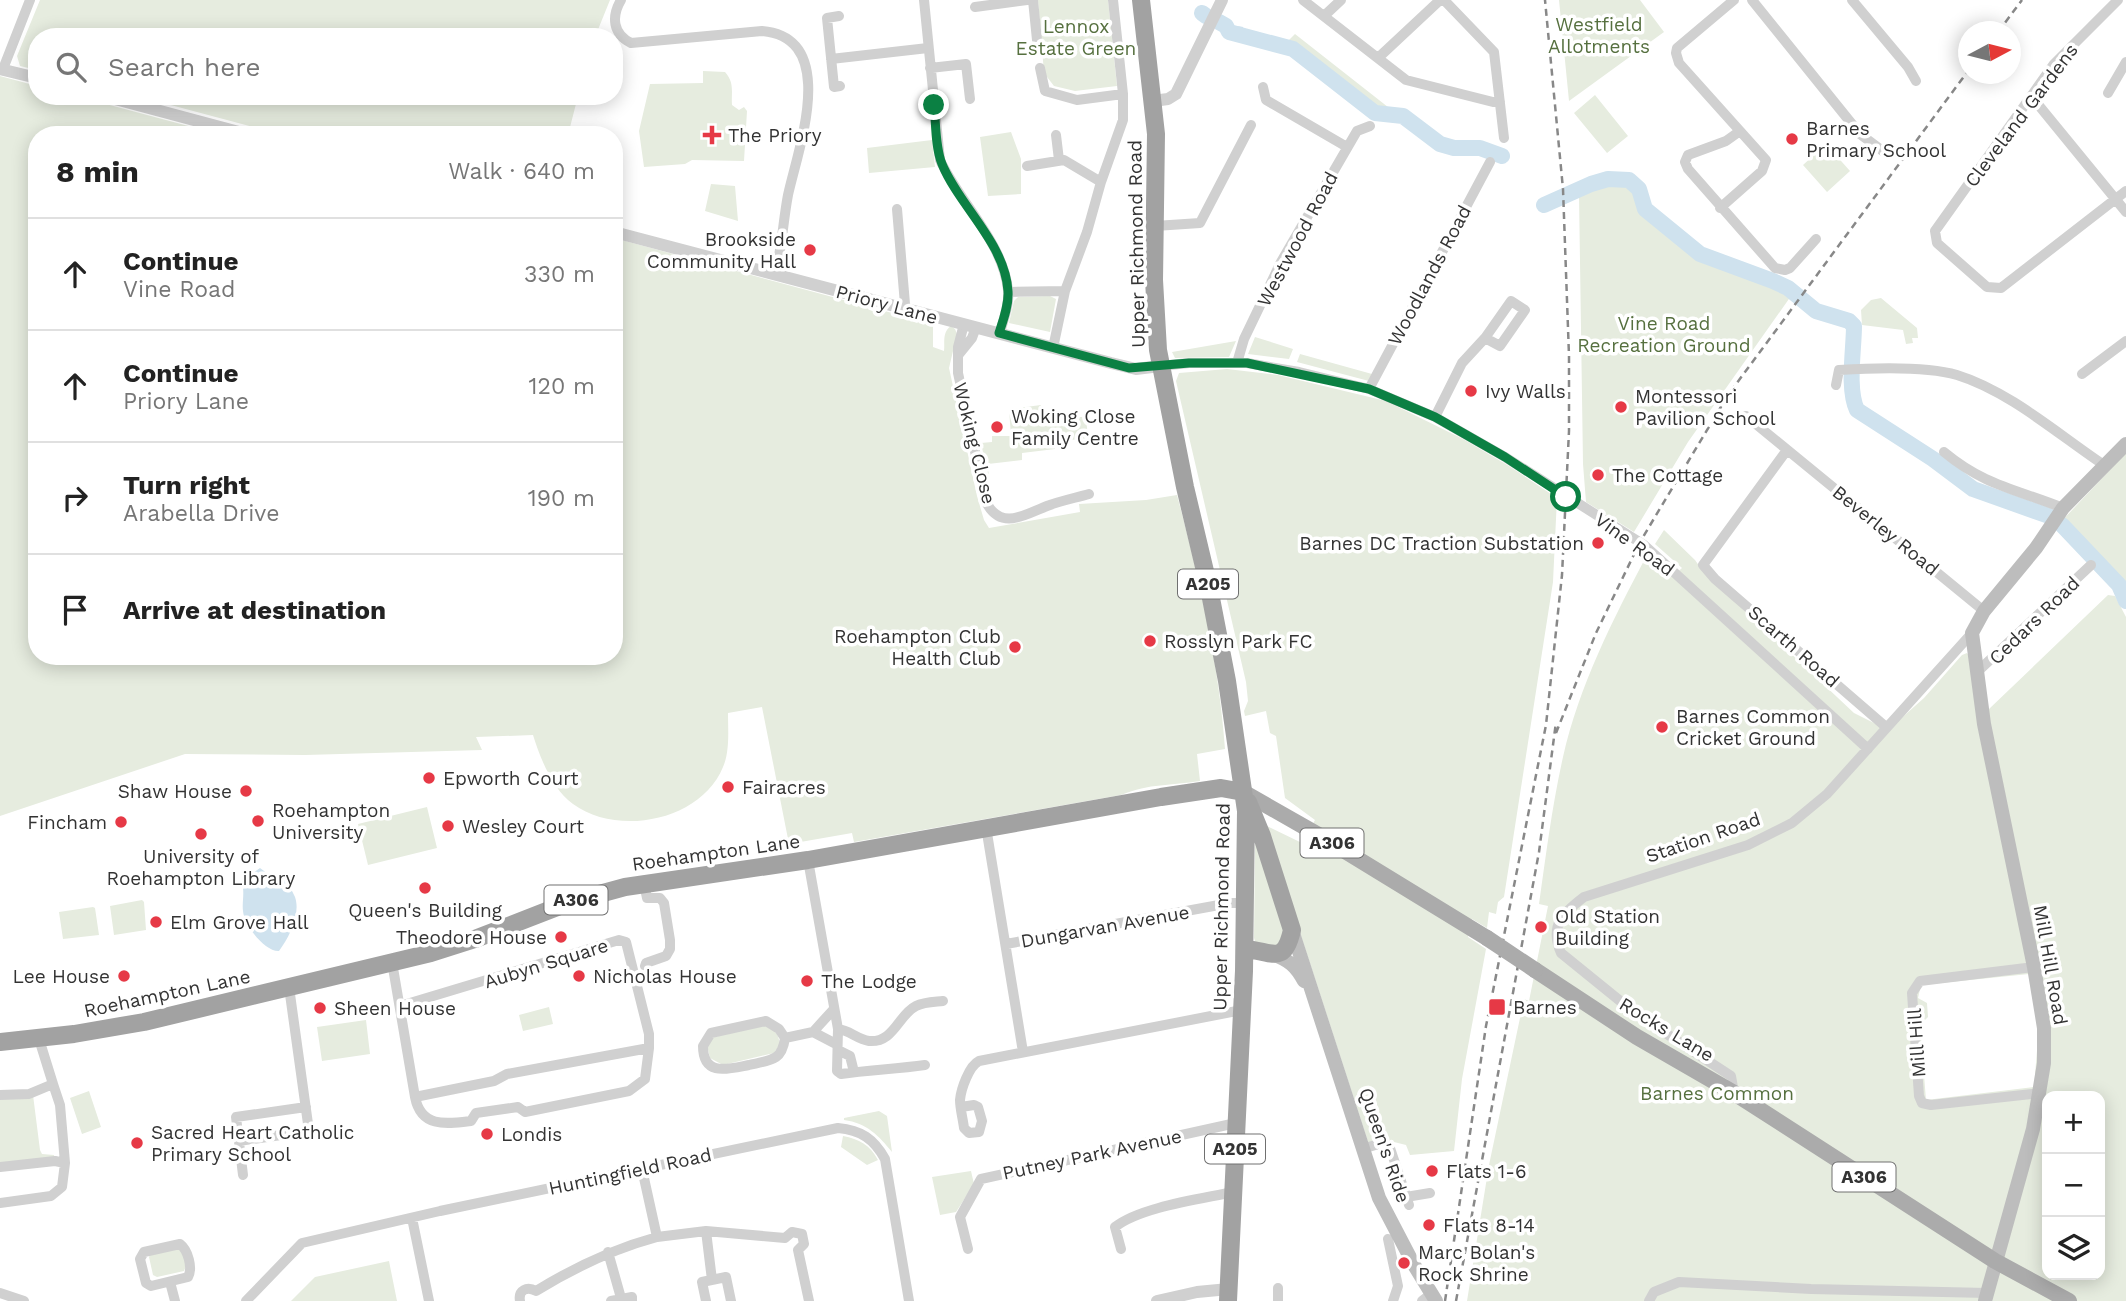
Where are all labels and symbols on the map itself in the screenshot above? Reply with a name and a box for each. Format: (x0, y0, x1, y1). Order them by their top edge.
park label: Westfield Allotments (1548, 13, 1650, 58)
park label: Lennox Estate Green (1016, 15, 1136, 60)
north arrow (1958, 21, 2021, 84)
street label: Cleveland Gardens (1960, 39, 2083, 192)
route end (918, 89, 949, 120)
place label: Barnes Primary School (1806, 117, 1946, 162)
place label: The Priory (728, 124, 822, 147)
marker: The Priory (702, 125, 722, 145)
marker: Barnes Primary School (1784, 131, 1800, 147)
street label: Upper Richmond Road (1123, 140, 1150, 348)
street label: Westwood Road (1252, 168, 1343, 311)
street label: Woodlands Road (1383, 201, 1476, 349)
place label: Brookside Community Hall (647, 228, 796, 273)
marker: Brookside Community Hall (802, 242, 818, 258)
street label: Priory Lane (834, 280, 940, 329)
park label: Vine Road Recreation Ground (1577, 312, 1751, 357)
street label: Woking Close (948, 380, 1001, 506)
place label: Ivy Walls (1485, 380, 1566, 403)
marker: Ivy Walls (1463, 383, 1479, 399)
place label: Montessori Pavilion School (1635, 385, 1776, 430)
marker: Montessori Pavilion School (1613, 399, 1629, 415)
place label: Woking Close Family Centre (1011, 405, 1139, 450)
marker: Woking Close Family Centre (989, 419, 1005, 435)
place label: The Cottage (1612, 464, 1723, 487)
marker: The Cottage (1590, 467, 1606, 483)
street label: Beverley Road (1828, 480, 1944, 580)
route start (1550, 481, 1581, 512)
street label: Vine Road (1590, 508, 1679, 581)
place label: Barnes DC Traction Substation (1299, 532, 1584, 555)
marker: Barnes DC Traction Substation (1590, 535, 1606, 551)
road number: A205 (1178, 570, 1238, 598)
street label: Cedars Road (1984, 571, 2084, 669)
street label: Scarth Road (1743, 601, 1844, 692)
place label: Roehampton Club Health Club (834, 625, 1001, 670)
place label: Rosslyn Park FC (1164, 630, 1312, 653)
marker: Rosslyn Park FC (1142, 633, 1158, 649)
marker: Roehampton Club Health Club (1007, 639, 1023, 655)
place label: Barnes Common Cricket Ground (1676, 705, 1830, 750)
marker: Barnes Common Cricket Ground (1654, 719, 1670, 735)
place label: Epworth Court (443, 767, 578, 790)
marker: Epworth Court (421, 770, 437, 786)
place label: Fairacres (742, 776, 826, 799)
marker: Fairacres (720, 779, 736, 795)
place label: Shaw House (118, 780, 232, 803)
marker: Shaw House (238, 783, 254, 799)
place label: Roehampton University (272, 799, 390, 844)
street label: Upper Richmond Road (1208, 803, 1235, 1011)
street label: Station Road (1643, 807, 1763, 868)
place label: Fincham (27, 811, 107, 834)
marker: Roehampton University (250, 813, 266, 829)
marker: Fincham (113, 814, 129, 830)
place label: Wesley Court (462, 815, 584, 838)
marker: Wesley Court (440, 818, 456, 834)
marker: University of Roehampton Library (193, 826, 209, 842)
road number: A306 (1300, 828, 1364, 858)
street label: Roehampton Lane (631, 829, 802, 876)
place label: University of Roehampton Library (107, 845, 296, 890)
marker: Queen's Building (417, 880, 433, 896)
road number: A306 (544, 886, 608, 915)
place label: Queen's Building (348, 899, 503, 922)
street label: Dungarvan Avenue (1019, 900, 1191, 953)
street label: Mill Hill Road (2029, 903, 2072, 1027)
place label: Old Station Building (1555, 905, 1660, 950)
place label: Elm Grove Hall (170, 911, 309, 934)
marker: Elm Grove Hall (148, 914, 164, 930)
marker: Old Station Building (1533, 919, 1549, 935)
place label: Theodore House (396, 926, 547, 949)
marker: Theodore House (553, 929, 569, 945)
street label: Aubyn Square (481, 934, 611, 993)
place label: Lee House (13, 965, 110, 988)
street label: Roehampton Lane (82, 965, 252, 1022)
place label: Nicholas House (593, 965, 737, 988)
marker: Lee House (116, 968, 132, 984)
marker: Nicholas House (571, 968, 587, 984)
place label: The Lodge (821, 970, 917, 993)
marker: The Lodge (799, 973, 815, 989)
street label: Rocks Lane (1615, 992, 1718, 1067)
place label: Barnes (1513, 996, 1577, 1019)
place label: Sheen House (334, 997, 456, 1020)
marker: Barnes (1487, 997, 1507, 1017)
marker: Sheen House (312, 1000, 328, 1016)
street label: Mill Hill (1903, 1007, 1930, 1078)
park label: Barnes Common (1640, 1082, 1794, 1105)
street label: Queen's Ride (1354, 1085, 1415, 1206)
place label: Sacred Heart Catholic Primary School (151, 1121, 354, 1166)
place label: Londis (501, 1123, 562, 1146)
street label: Putney Park Avenue (1000, 1124, 1184, 1185)
marker: Londis (479, 1126, 495, 1142)
road number: A205 (1205, 1134, 1265, 1164)
marker: Sacred Heart Catholic Primary School (129, 1135, 145, 1151)
street label: Huntingfield Road (546, 1143, 714, 1200)
place label: Flats 1-6 (1446, 1160, 1527, 1183)
road number: A306 (1832, 1162, 1896, 1192)
marker: Flats 1-6 (1424, 1163, 1440, 1179)
place label: Flats 8-14 (1443, 1214, 1535, 1237)
marker: Flats 8-14 (1421, 1217, 1437, 1233)
place label: Marc Bolan's Rock Shrine (1418, 1241, 1535, 1286)
marker: Marc Bolan's Rock Shrine (1396, 1255, 1412, 1271)

